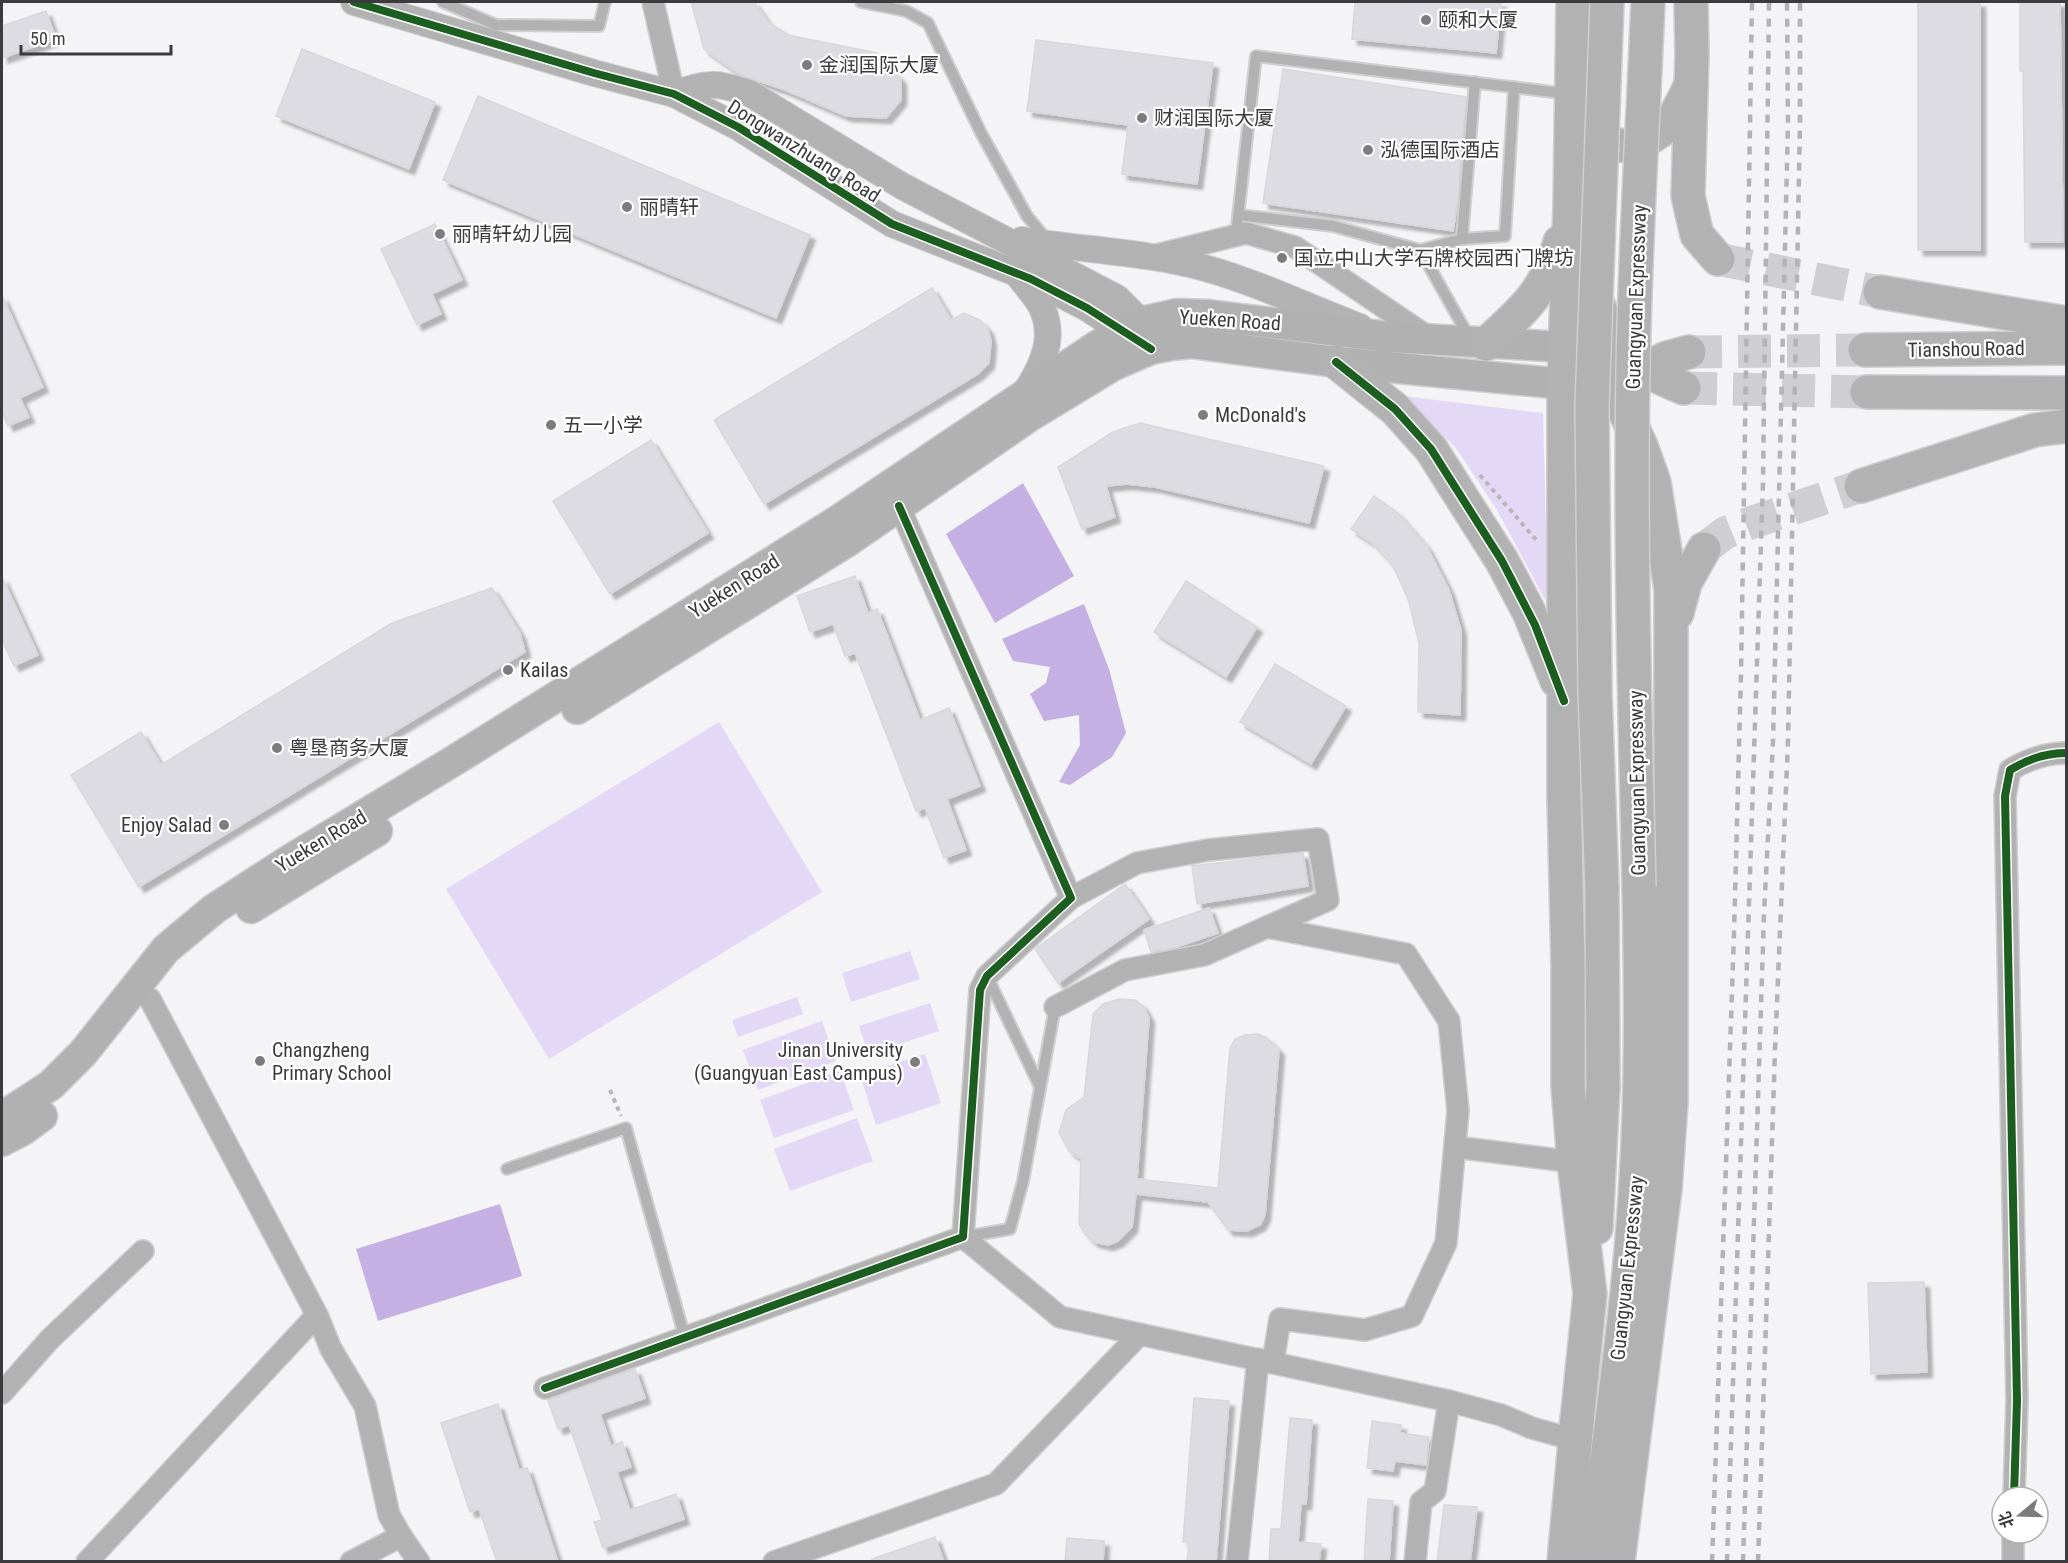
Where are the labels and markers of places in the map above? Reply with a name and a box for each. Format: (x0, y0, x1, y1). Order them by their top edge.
place label: 颐和大厦 (1438, 8, 1518, 32)
marker: 颐和大厦 (1419, 13, 1433, 27)
place label: 金润国际大厦 (819, 53, 939, 77)
marker: 金润国际大厦 (800, 58, 814, 72)
place label: 财润国际大厦 (1154, 106, 1274, 130)
marker: 财润国际大厦 (1135, 111, 1149, 125)
place label: 泓德国际酒店 (1380, 138, 1500, 162)
marker: 泓德国际酒店 (1361, 143, 1375, 157)
place label: 丽晴轩 (639, 195, 699, 219)
marker: 丽晴轩 (620, 200, 634, 214)
place label: 丽晴轩幼儿园 (452, 222, 572, 246)
marker: 丽晴轩幼儿园 (433, 227, 447, 241)
place label: 国立中山大学石牌校园西门牌坊 (1294, 246, 1574, 270)
marker: 国立中山大学石牌校园西门牌坊 (1275, 251, 1289, 265)
place label: McDonald's (1215, 403, 1306, 427)
marker: McDonald's (1196, 408, 1210, 422)
place label: 五一小学 (563, 413, 643, 437)
marker: 五一小学 (544, 418, 558, 432)
place label: Kailas (520, 658, 568, 682)
marker: Kailas (501, 663, 515, 677)
place label: 粤垦商务大厦 (289, 736, 409, 760)
marker: 粤垦商务大厦 (270, 741, 284, 755)
place label: Enjoy Salad (121, 813, 212, 837)
marker: Enjoy Salad (217, 818, 231, 832)
place label: Changzheng Primary School (272, 1038, 392, 1085)
place label: Jinan University (Guangyuan East Campus) (694, 1038, 903, 1085)
marker: Changzheng Primary School (253, 1054, 267, 1068)
marker: Jinan University (Guangyuan East Campus) (908, 1055, 922, 1069)

